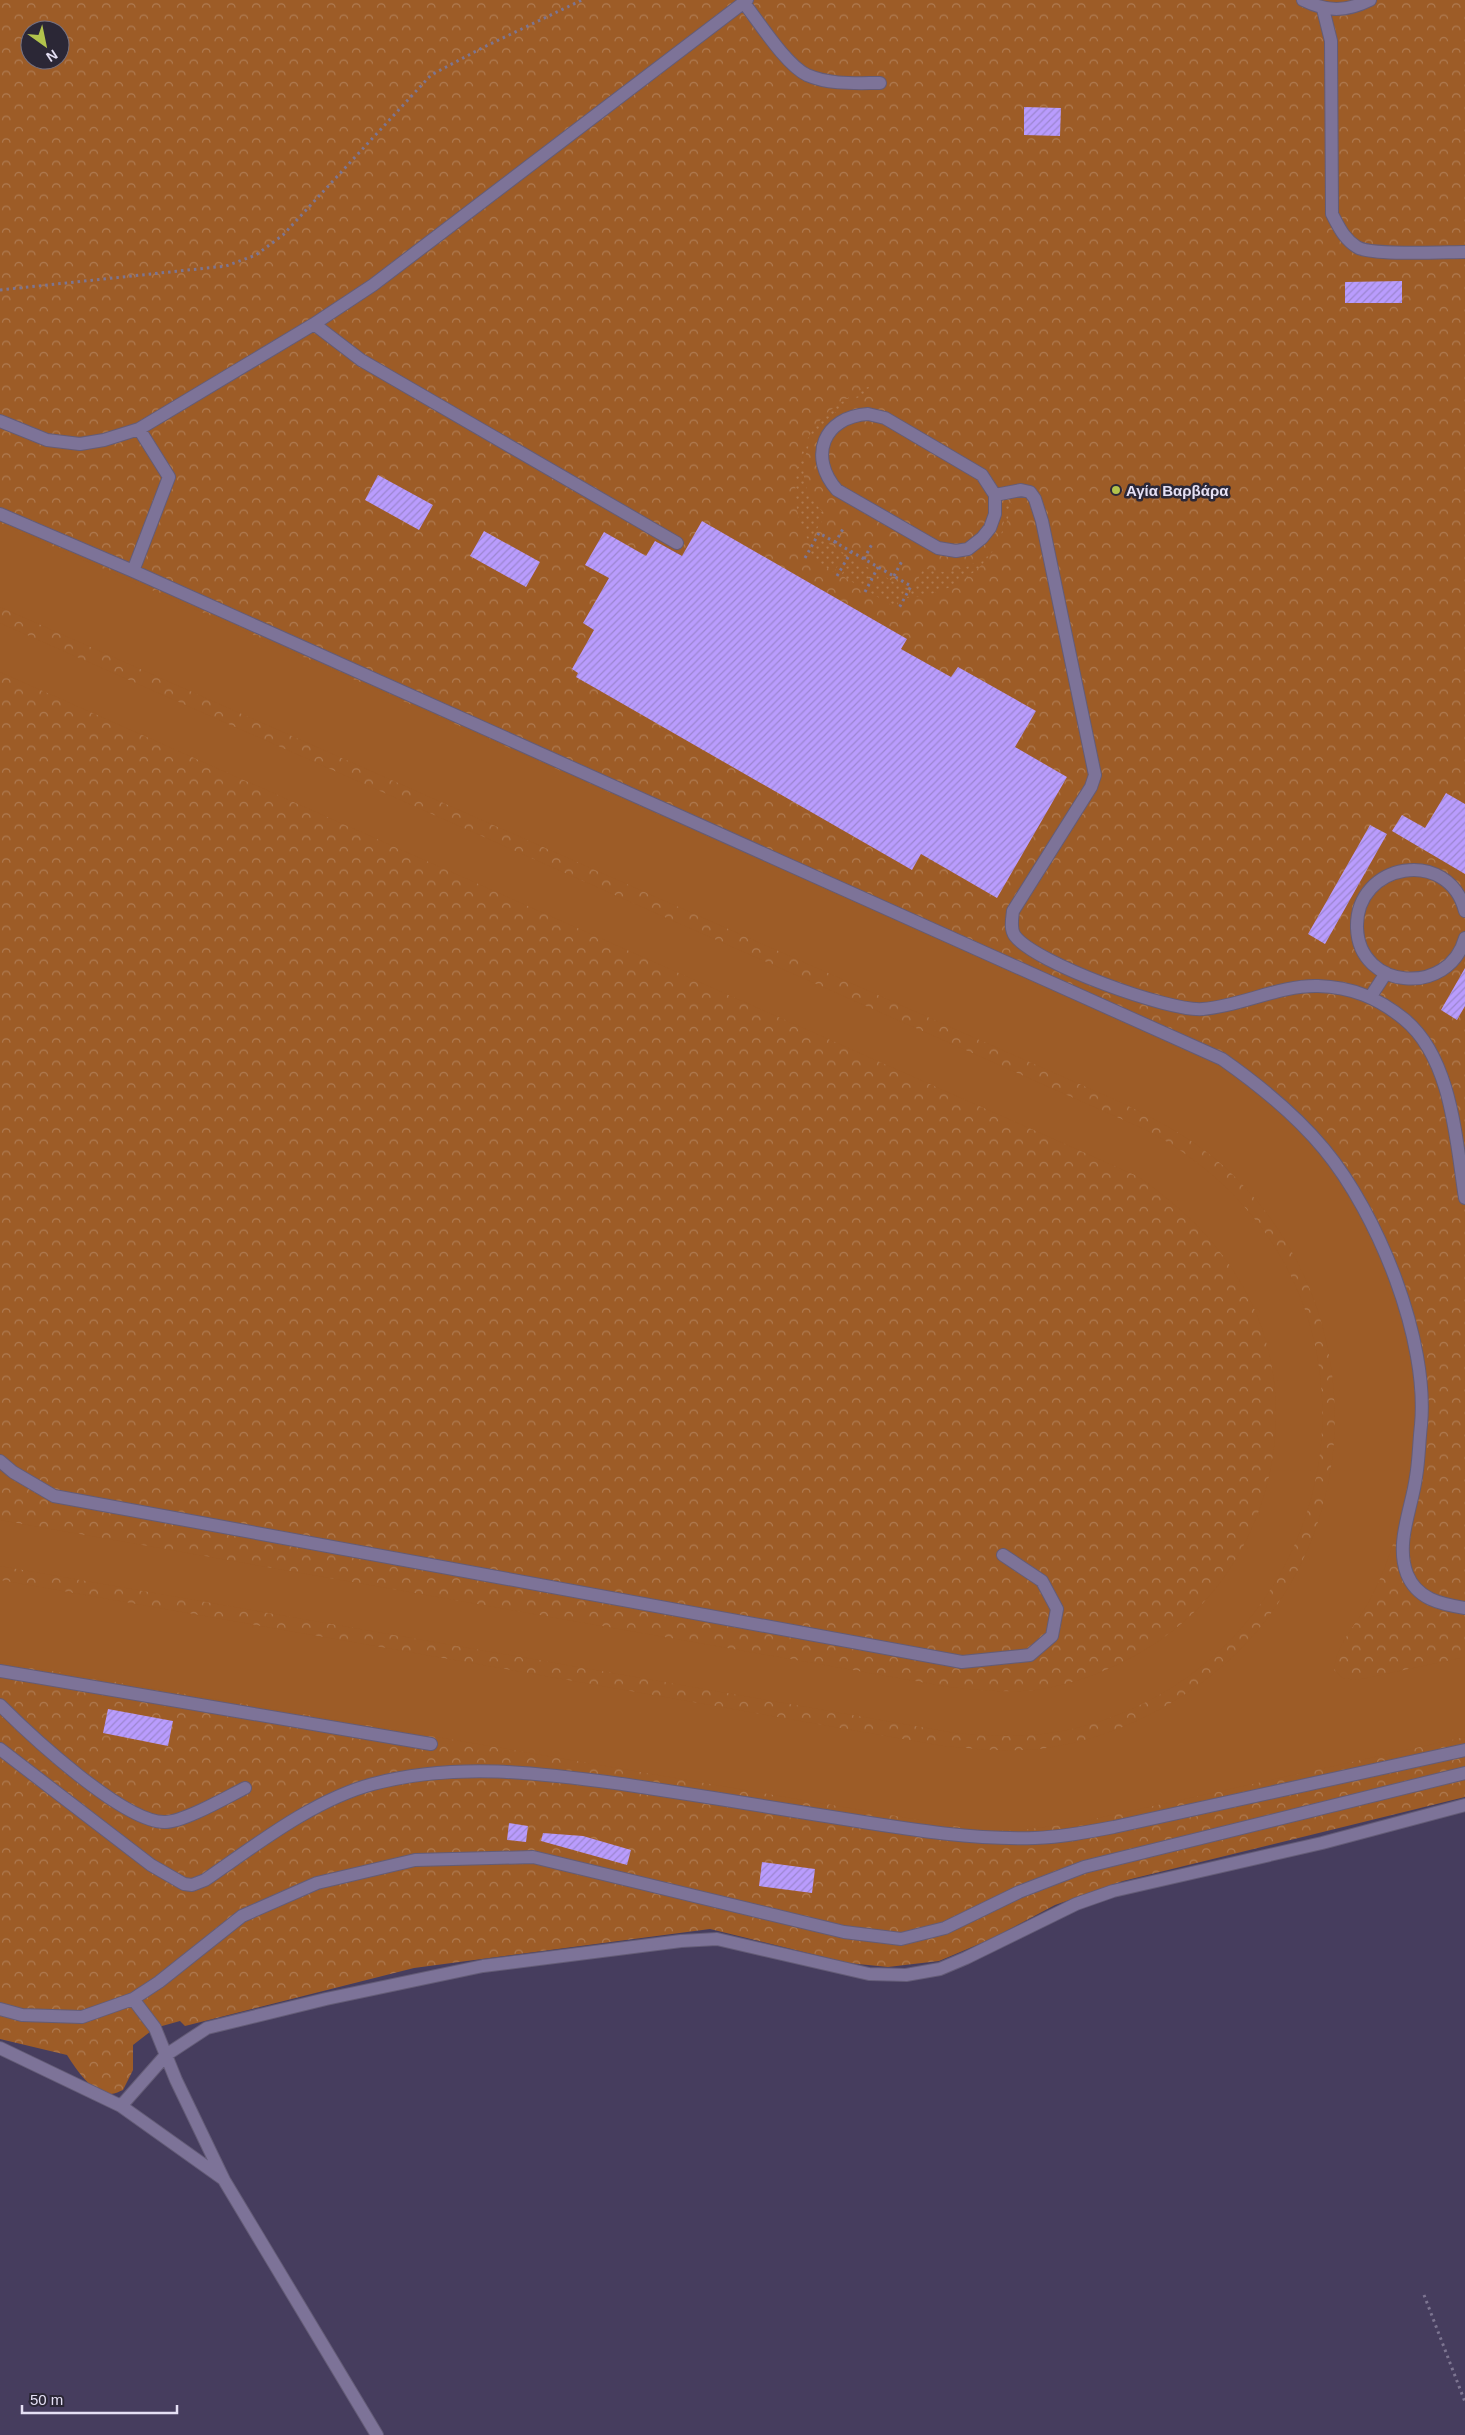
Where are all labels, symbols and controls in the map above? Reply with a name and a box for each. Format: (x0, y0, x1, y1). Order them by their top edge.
north arrow (20, 20, 70, 70)
text: N (43, 46, 61, 65)
place label: Αγία Βαρβάρα (1126, 482, 1229, 499)
marker: Αγία Βαρβάρα (1110, 484, 1122, 496)
scale bar (22, 2382, 178, 2414)
text: 50 m (30, 2391, 63, 2408)

